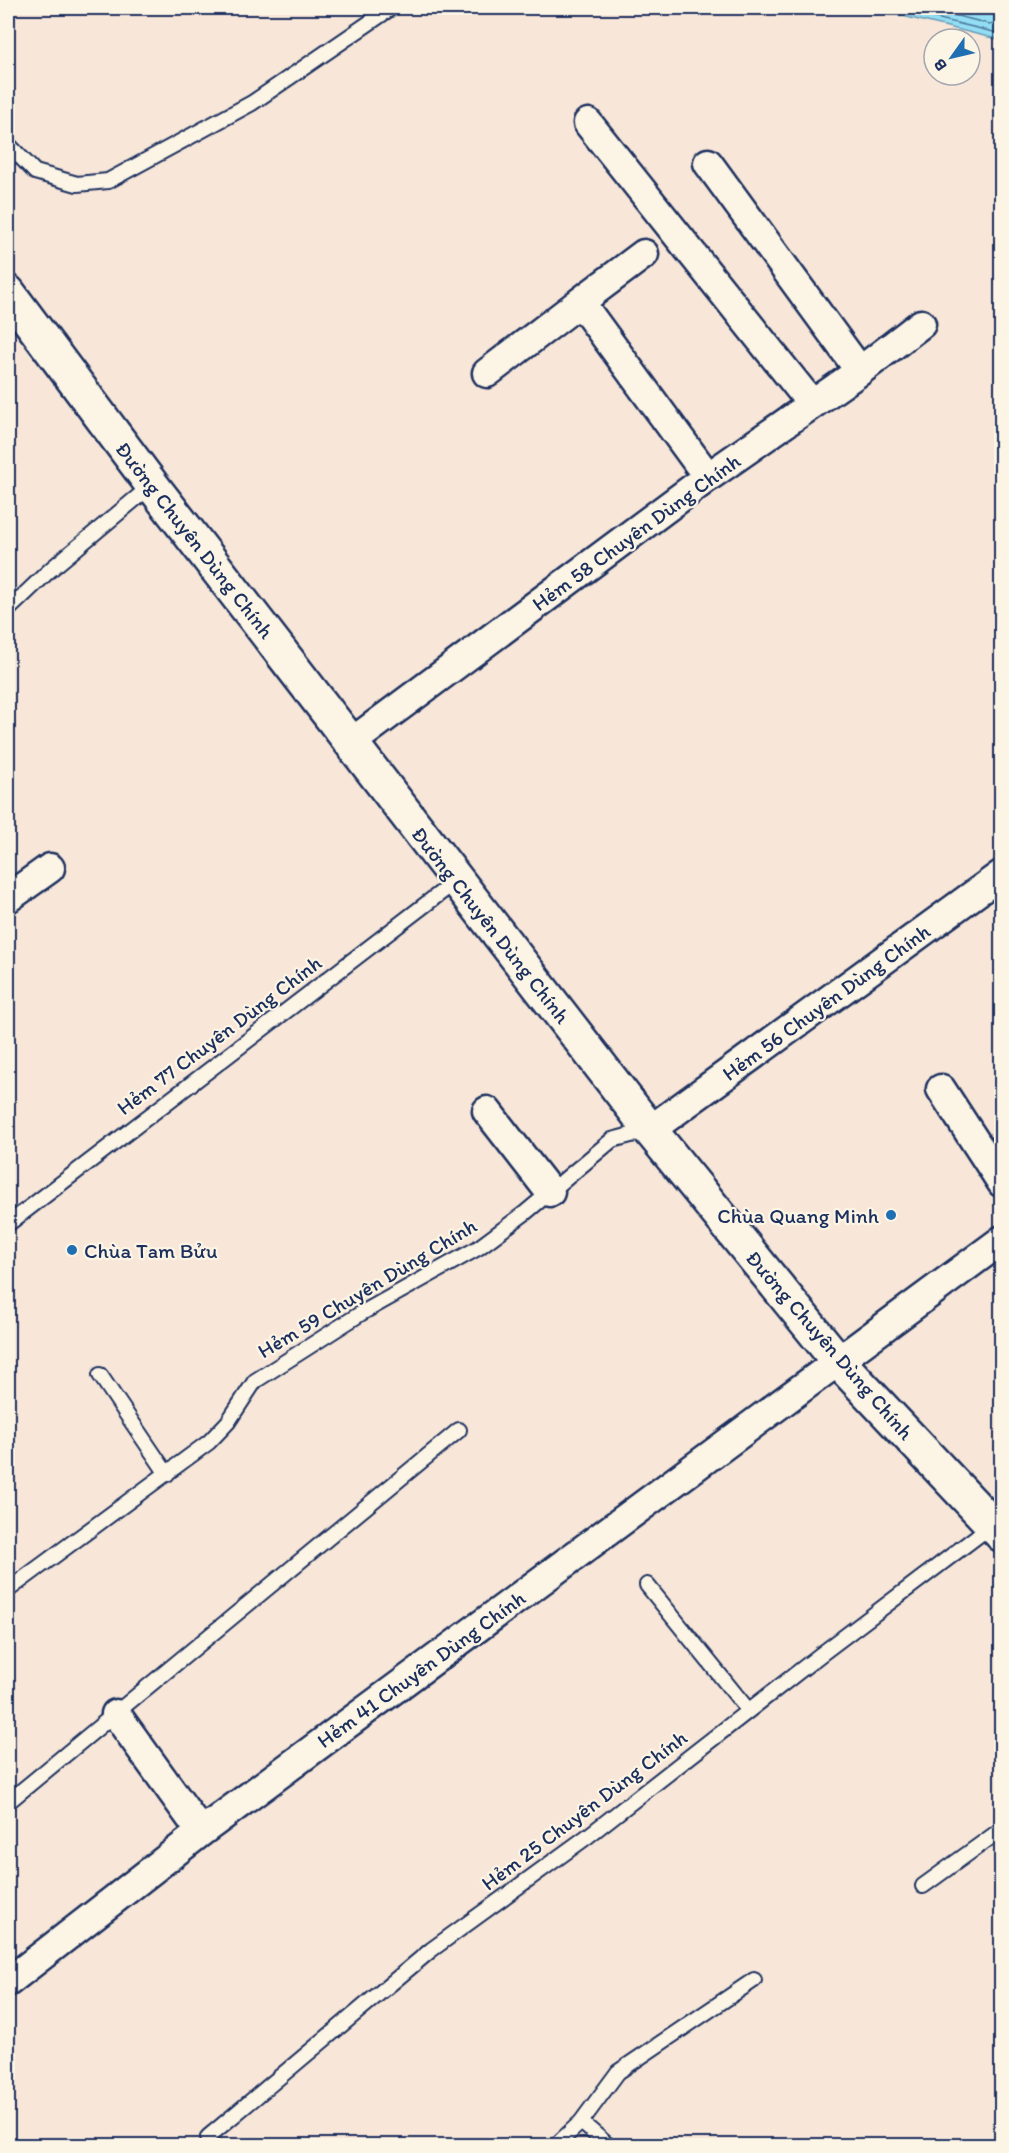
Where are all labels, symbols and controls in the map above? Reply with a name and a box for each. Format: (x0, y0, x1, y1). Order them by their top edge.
north arrow (922, 27, 982, 87)
text: B (929, 55, 951, 75)
street label: Đường Chuyên Dùng Chính (111, 437, 280, 644)
street label: Hẻm 58 Chuyên Dùng Chính (527, 448, 745, 616)
street label: Đường Chuyên Dùng Chính (407, 822, 576, 1029)
street label: Hẻm 56 Chuyên Dùng Chính (717, 918, 935, 1086)
street label: Hẻm 77 Chuyên Dùng Chính (112, 950, 326, 1120)
place label: Chùa Quang Minh (717, 1203, 880, 1228)
marker: Chùa Quang Minh (884, 1208, 898, 1222)
street label: Hẻm 59 Chuyên Dùng Chính (253, 1213, 481, 1363)
place label: Chùa Tam Bửu (84, 1238, 218, 1263)
marker: Chùa Tam Bửu (65, 1243, 79, 1257)
street label: Đường Chuyên Dùng Chính (741, 1245, 919, 1445)
street label: Hẻm 41 Chuyên Dùng Chính (312, 1585, 530, 1753)
street label: Hẻm 25 Chuyên Dùng Chính (476, 1725, 692, 1895)

